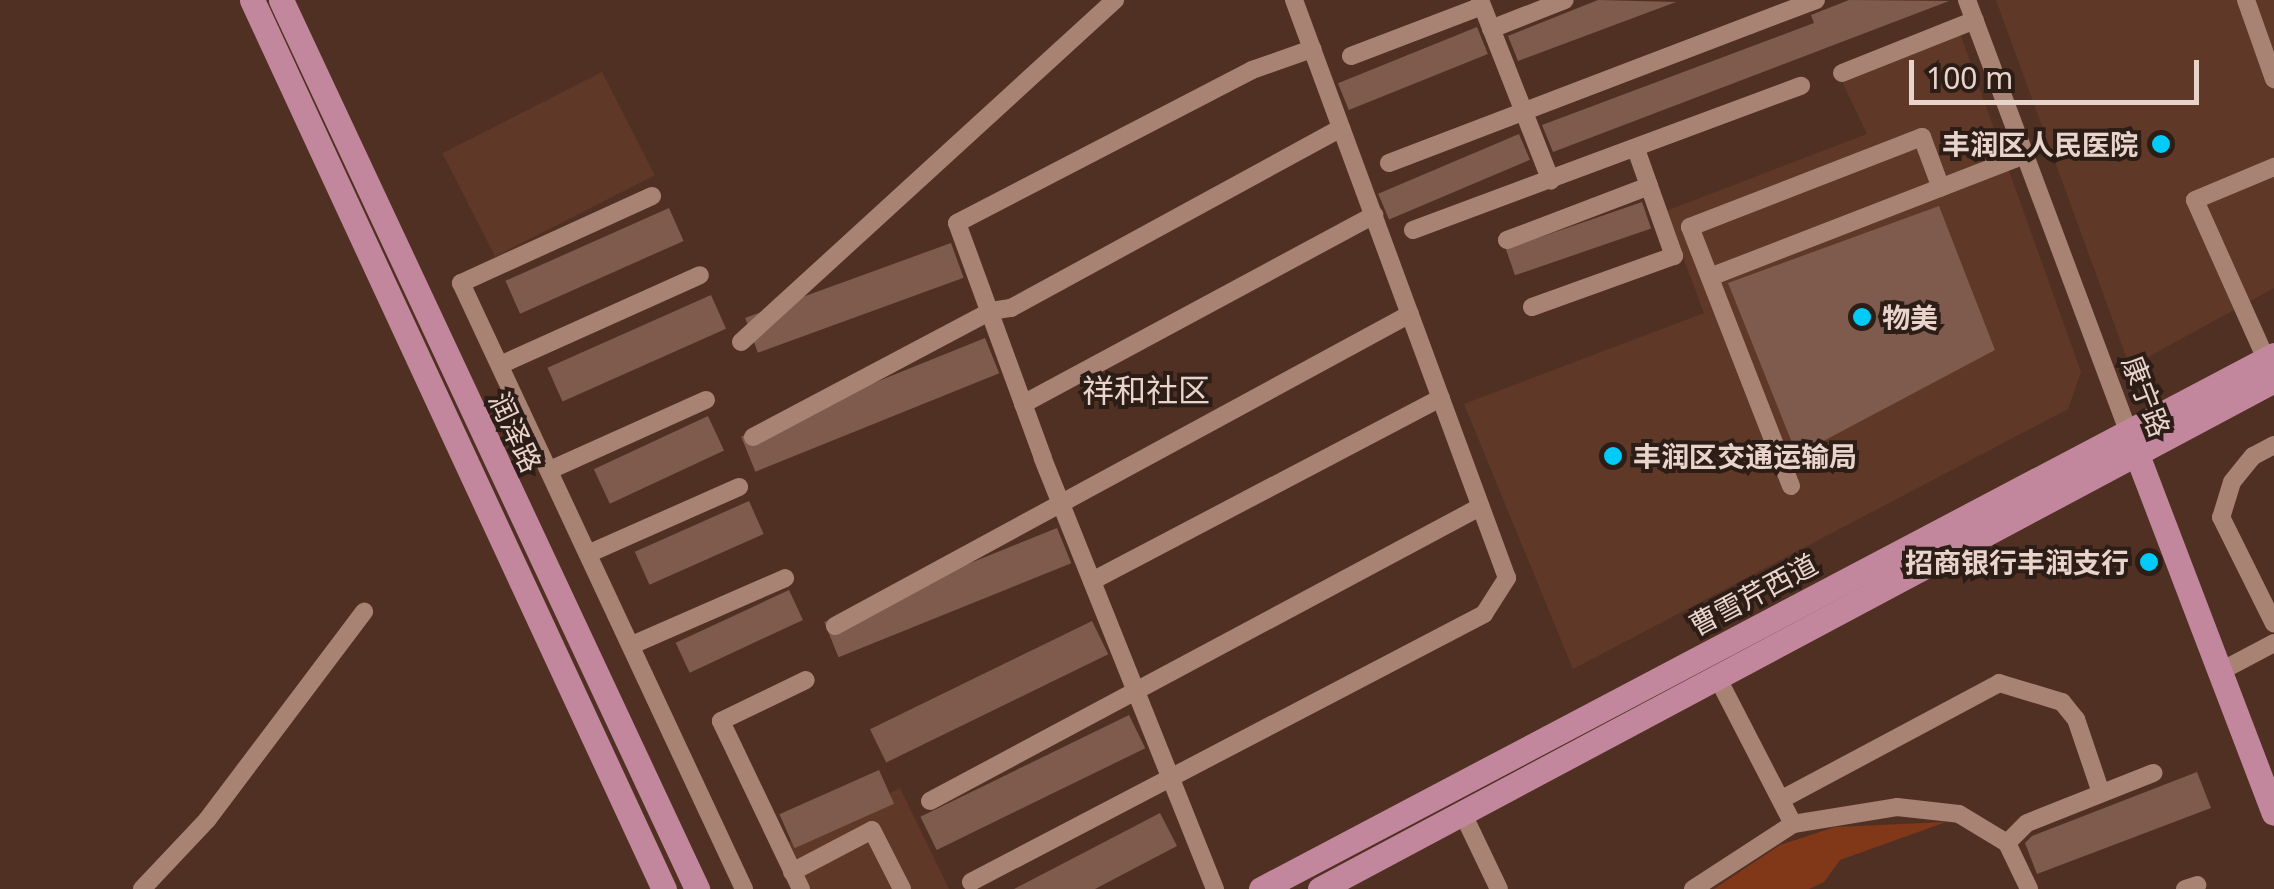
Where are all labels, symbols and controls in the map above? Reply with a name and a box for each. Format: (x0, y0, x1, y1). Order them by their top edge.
scale bar (1914, 40, 2204, 102)
text: 100 m (1926, 57, 2013, 98)
place label: 丰润区人民医院 (1942, 127, 2138, 161)
marker: 丰润区人民医院 (2148, 131, 2174, 157)
place label: 物美 (1882, 300, 1938, 334)
marker: 物美 (1851, 306, 1873, 328)
street label: 康宁路 (2116, 351, 2178, 441)
district label: 祥和社区 (1082, 371, 1210, 409)
street label: 润泽路 (483, 387, 549, 477)
place label: 丰润区交通运输局 (1633, 439, 1857, 473)
marker: 丰润区交通运输局 (1602, 445, 1624, 467)
place label: 招商银行丰润支行 (1905, 545, 2129, 579)
street label: 曹雪芹西道 (1683, 546, 1823, 642)
marker: 招商银行丰润支行 (2138, 551, 2160, 573)

